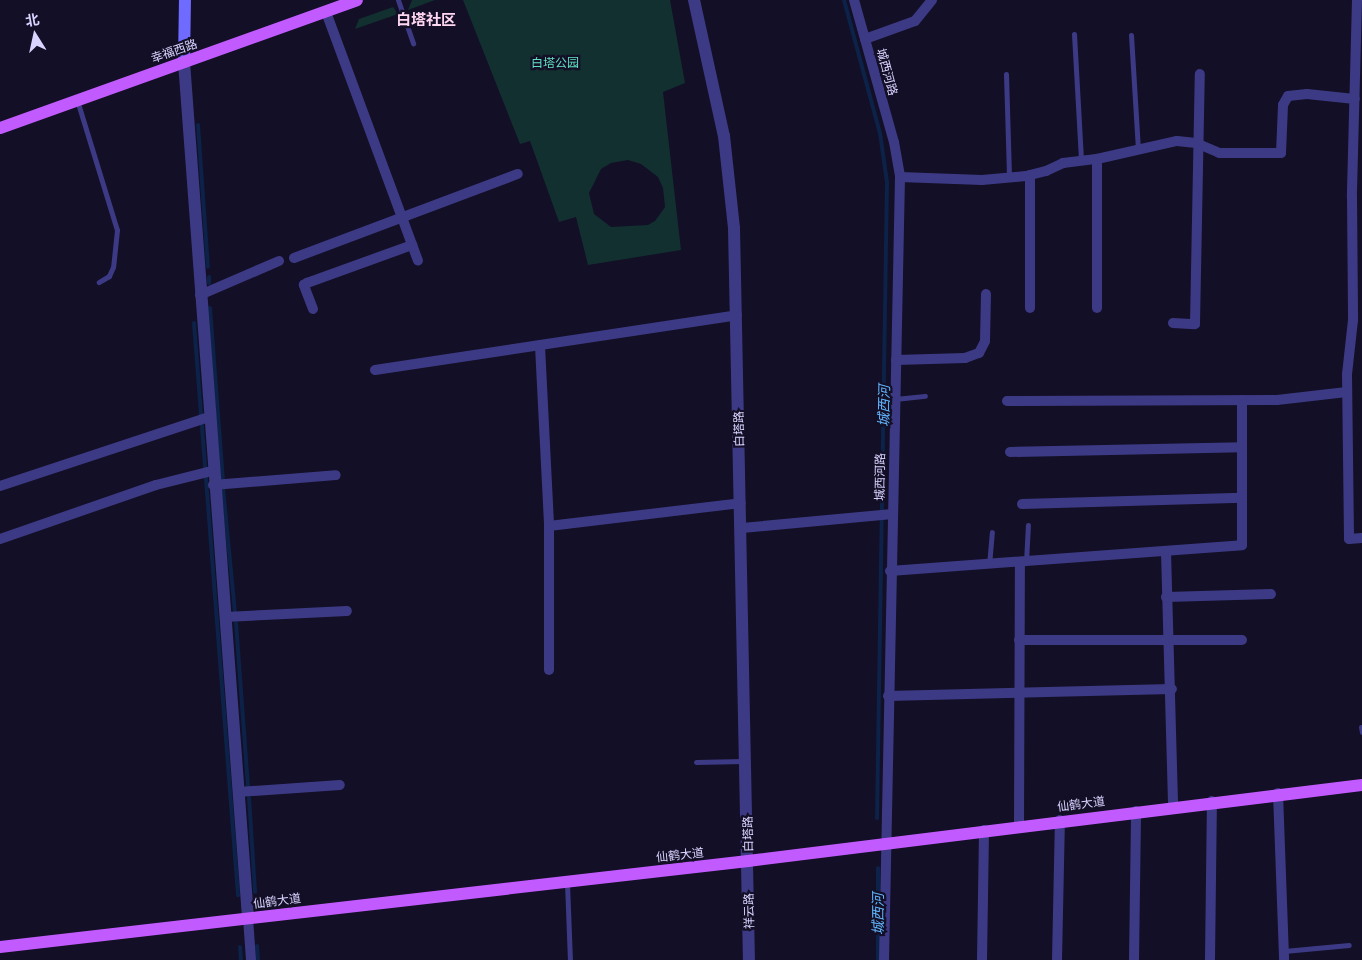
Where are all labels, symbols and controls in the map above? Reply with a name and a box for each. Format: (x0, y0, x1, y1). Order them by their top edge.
text: 北 (24, 9, 41, 31)
north arrow (10, 10, 60, 60)
district label: 白塔社区 (396, 11, 456, 29)
street label: 幸福西路 (149, 36, 199, 66)
street label: 城西河路 (874, 47, 900, 97)
park label: 白塔公园 (531, 56, 579, 70)
water label: 城西河 (875, 385, 893, 427)
street label: 白塔路 (731, 411, 747, 447)
street label: 城西河路 (872, 453, 888, 501)
street label: 仙鹤大道 (1056, 794, 1106, 814)
street label: 白塔路 (740, 816, 756, 852)
street label: 仙鹤大道 (655, 845, 705, 865)
street label: 仙鹤大道 (252, 891, 302, 911)
street label: 祥云路 (741, 893, 757, 929)
water label: 城西河 (870, 893, 886, 935)

